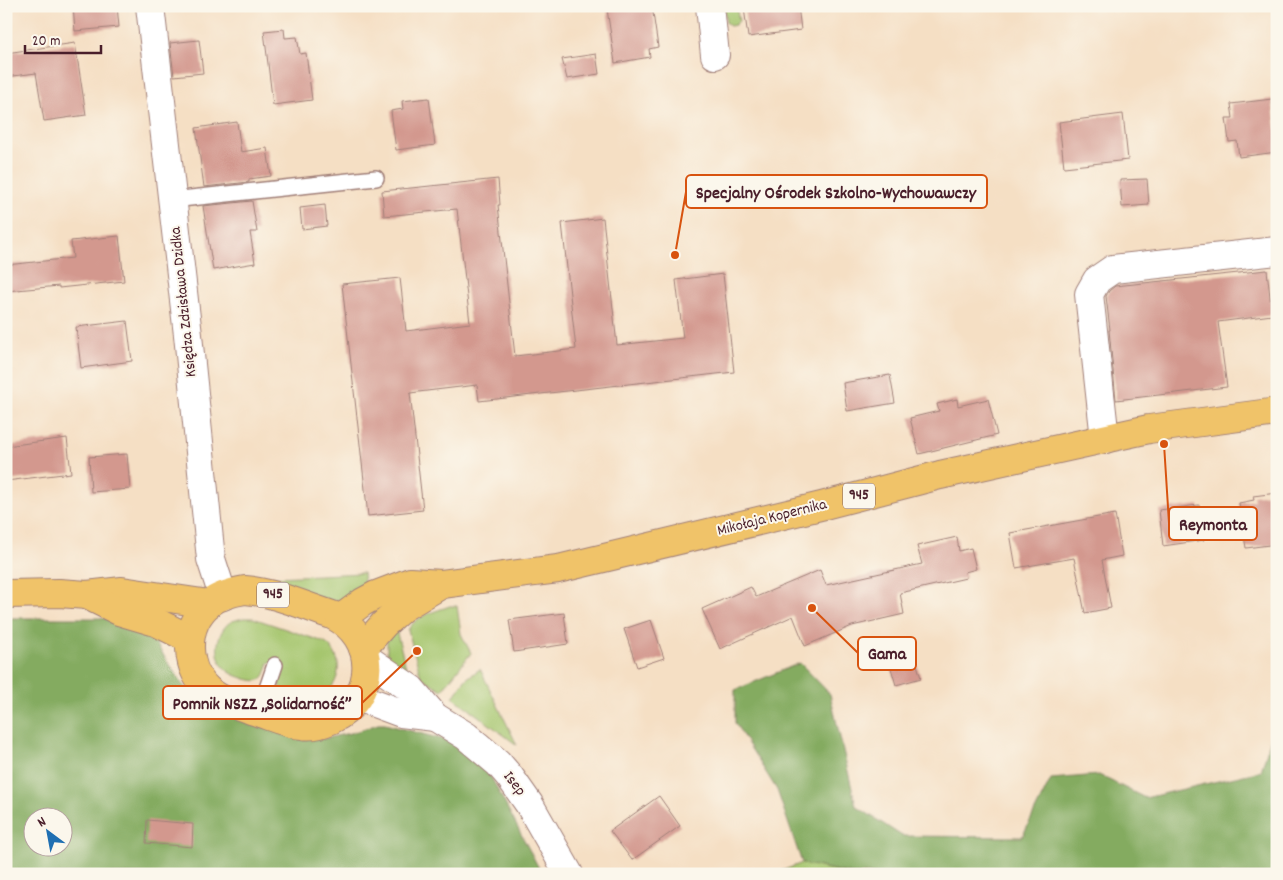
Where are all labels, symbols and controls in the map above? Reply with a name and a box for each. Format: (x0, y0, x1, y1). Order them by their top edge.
scale bar (25, 22, 101, 54)
text: 20 m (32, 31, 60, 53)
callout: Specjalny Ośrodek Szkolno-Wychowawczy (686, 175, 987, 208)
text: Specjalny Ośrodek Szkolno-Wychowawczy (696, 182, 977, 207)
street label: Księdza Zdzisława Dzidka (165, 225, 203, 378)
road number: 945 (843, 484, 875, 508)
street label: Mikołaja Kopernika (715, 493, 830, 543)
callout: Reymonta (1169, 507, 1257, 540)
text: Reymonta (1179, 514, 1247, 539)
road number: 945 (257, 582, 289, 608)
callout: Gama (858, 637, 916, 670)
text: Gama (868, 643, 907, 668)
callout: Pomnik NSZZ „Solidarność” (163, 686, 362, 719)
text: Pomnik NSZZ „Solidarność” (172, 693, 352, 718)
street label: Isep (497, 767, 531, 801)
north arrow (22, 808, 72, 858)
text: N (34, 812, 50, 833)

